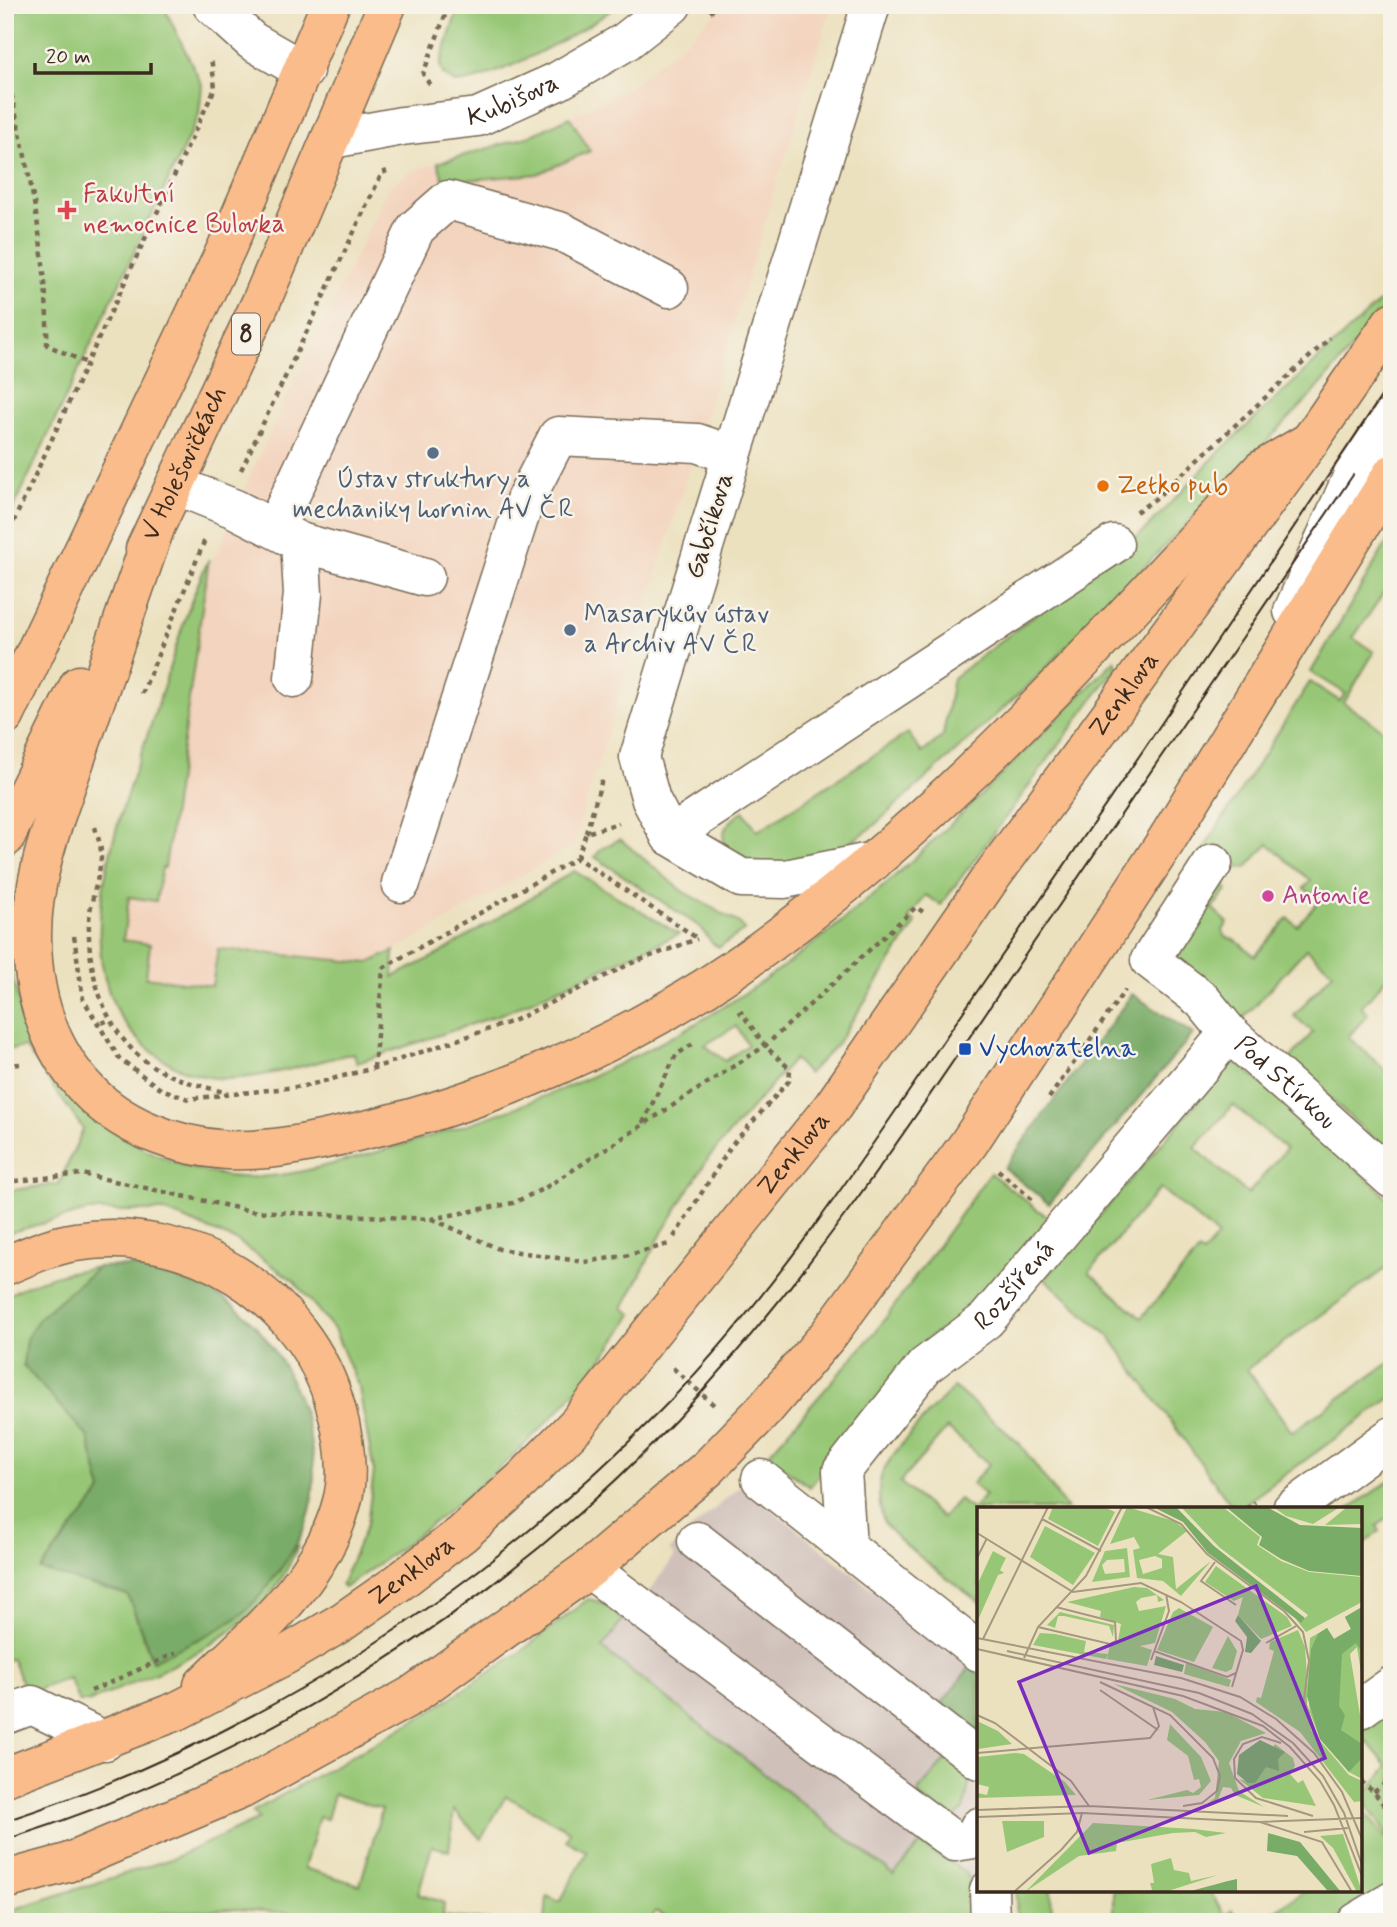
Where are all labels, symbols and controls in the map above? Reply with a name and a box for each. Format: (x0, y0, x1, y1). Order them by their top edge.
scale bar (35, 32, 150, 76)
text: 20 m (46, 43, 91, 71)
street label: Kubišova (466, 66, 564, 135)
place label: Fakultní nemocnice Bulovka (83, 178, 285, 242)
marker: Fakultní nemocnice Bulovka (57, 200, 77, 220)
road number: 8 (232, 314, 260, 354)
street label: V Holešovičkách (134, 381, 236, 547)
marker: Ústav struktury a mechaniky hornin AV ČR (425, 445, 441, 461)
place label: Ústav struktury a mechaniky hornin AV ČR (292, 463, 574, 527)
street label: Gabčíkova (678, 469, 742, 583)
place label: Zetko pub (1117, 469, 1228, 503)
marker: Zetko pub (1095, 478, 1111, 494)
place label: Masarykův ústav a Archiv AV ČR (584, 598, 769, 662)
marker: Masarykův ústav a Archiv AV ČR (562, 622, 578, 638)
street label: Zenklova (1081, 645, 1167, 745)
place label: Antonie (1282, 879, 1370, 913)
marker: Antonie (1260, 888, 1276, 904)
street label: Pod Stírkou (1227, 1028, 1343, 1138)
place label: Vychovatelna (979, 1032, 1136, 1066)
marker: Vychovatelna (957, 1041, 973, 1057)
street label: Zenklova (750, 1105, 838, 1204)
street label: Rozšířená (968, 1233, 1063, 1340)
inset map (977, 1507, 1362, 1892)
street label: Zenklova (362, 1528, 462, 1615)

